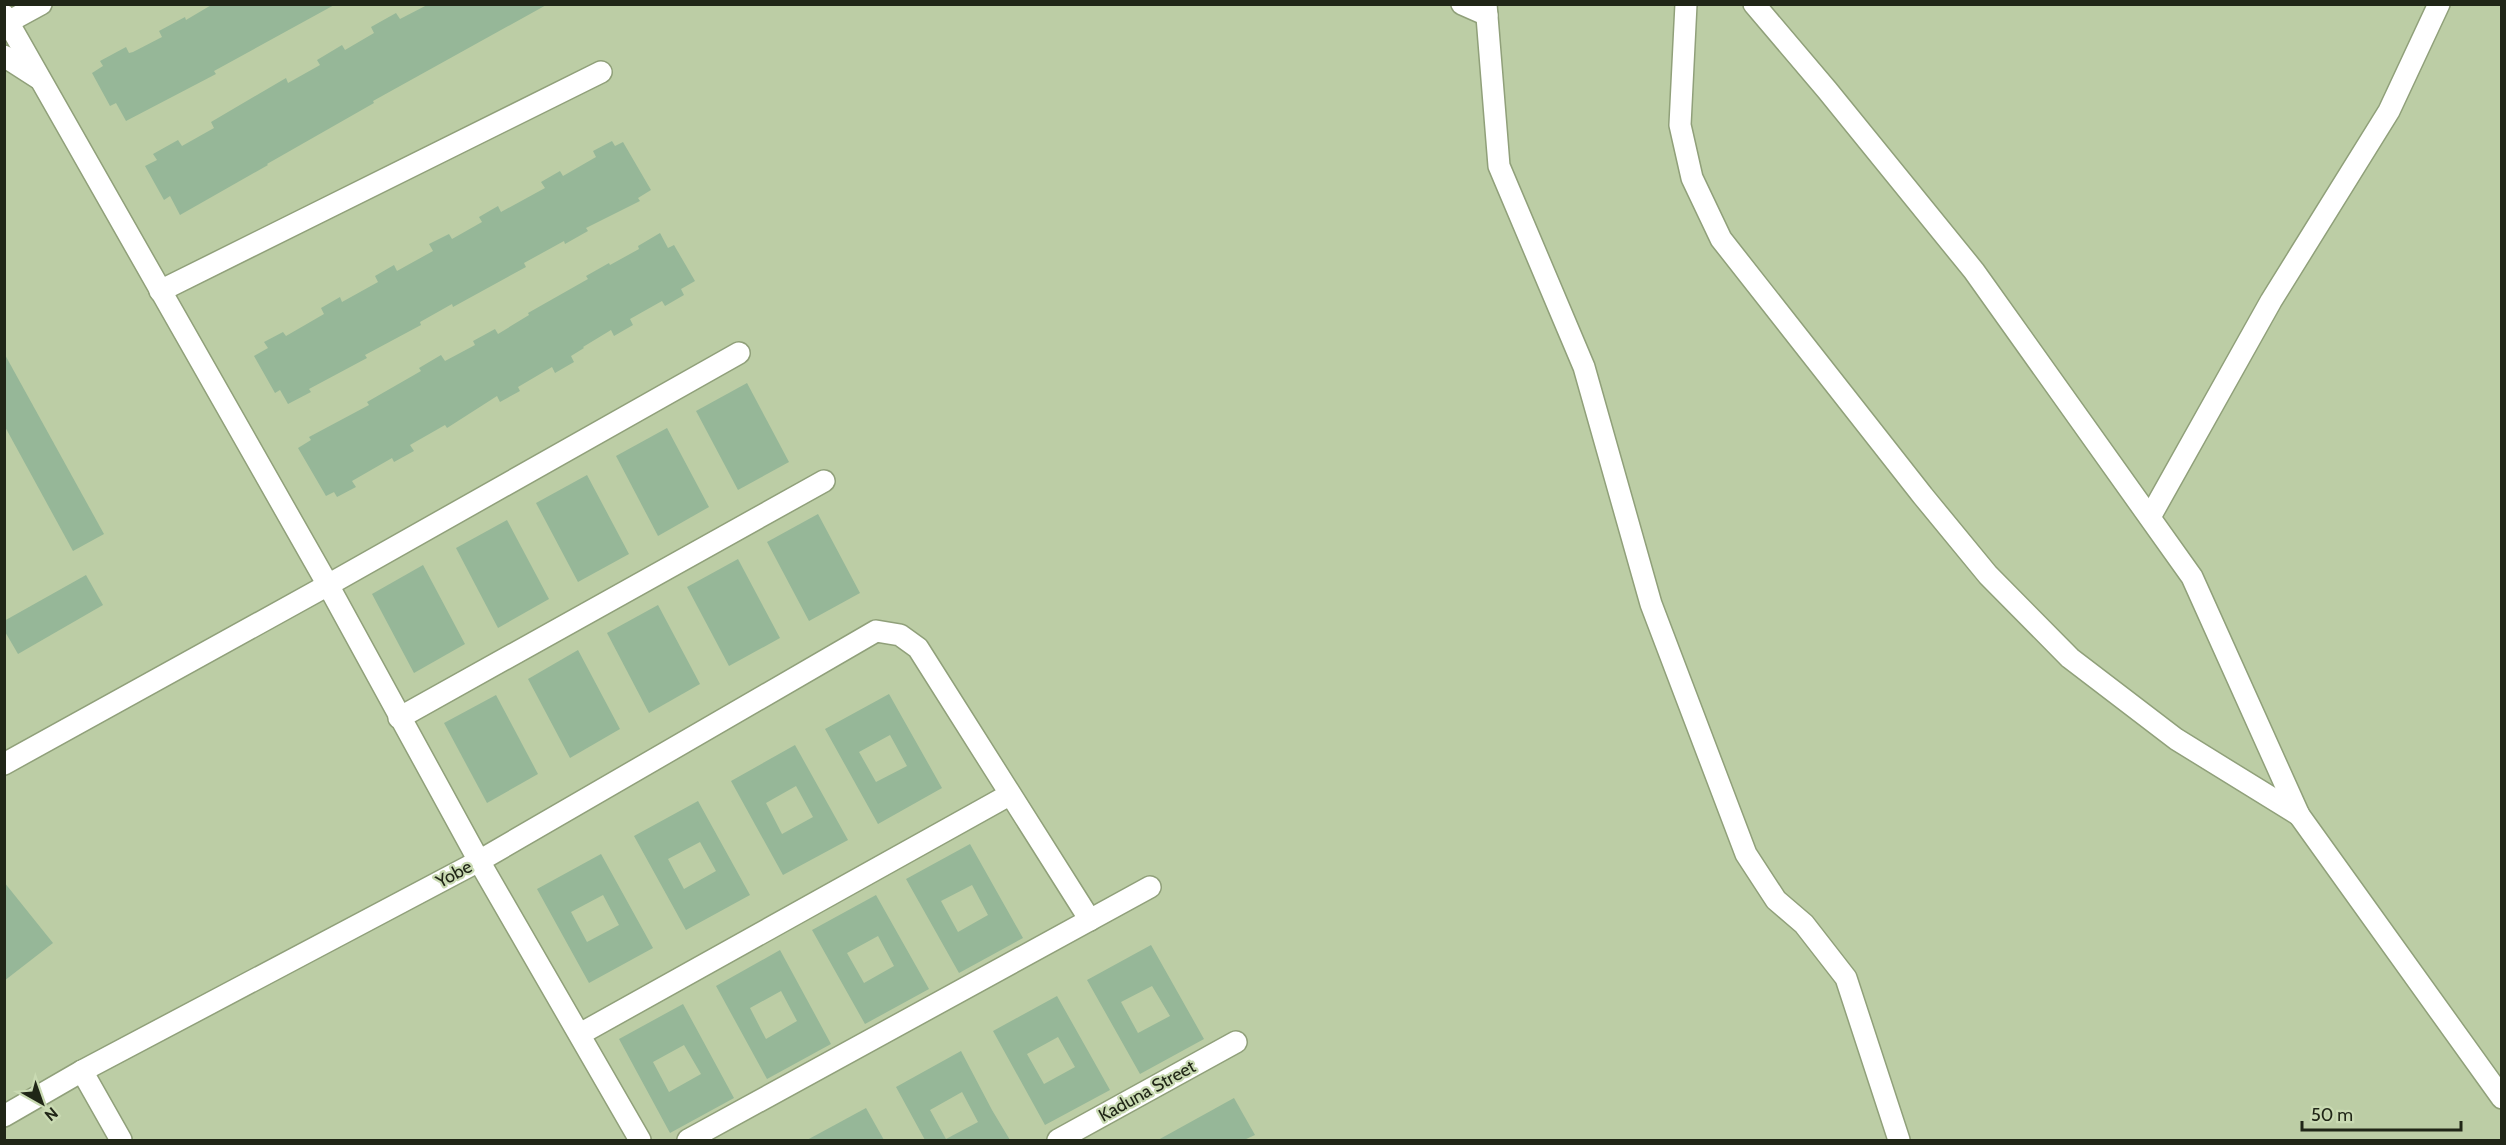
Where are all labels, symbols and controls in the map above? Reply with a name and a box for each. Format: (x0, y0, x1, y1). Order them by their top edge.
street label: Yobe (431, 855, 476, 893)
street label: Kaduna Street (1095, 1055, 1199, 1127)
north arrow (12, 1073, 72, 1133)
scale bar (2302, 1094, 2461, 1132)
text: N (41, 1103, 62, 1125)
text: 50 m (2311, 1104, 2353, 1126)

